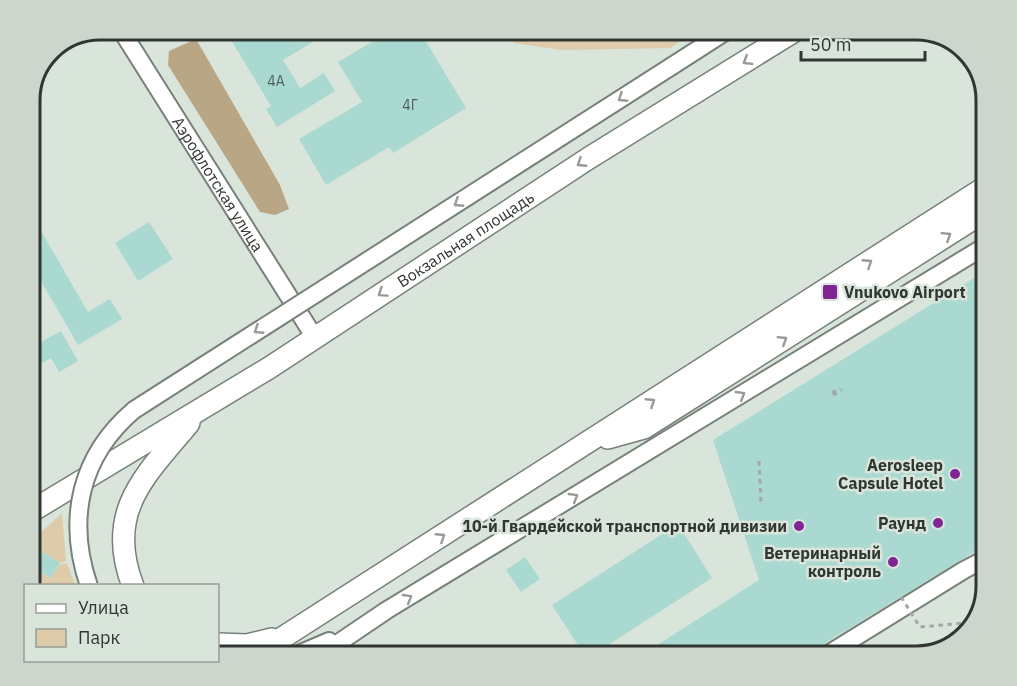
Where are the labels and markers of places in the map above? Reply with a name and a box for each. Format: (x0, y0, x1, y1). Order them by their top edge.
place label: Vnukovo Airport (844, 282, 966, 302)
marker: Vnukovo Airport (821, 283, 839, 301)
place label: Aerosleep Capsule Hotel (838, 455, 943, 493)
marker: Aerosleep Capsule Hotel (948, 467, 962, 481)
place label: Раунд (878, 513, 926, 533)
place label: 10-й Гвардейской транспортной дивизии (462, 516, 787, 536)
marker: Раунд (931, 516, 945, 530)
marker: 10-й Гвардейской транспортной дивизии (792, 519, 806, 533)
place label: Ветеринарный контроль (764, 543, 881, 581)
marker: Ветеринарный контроль (886, 555, 900, 569)

